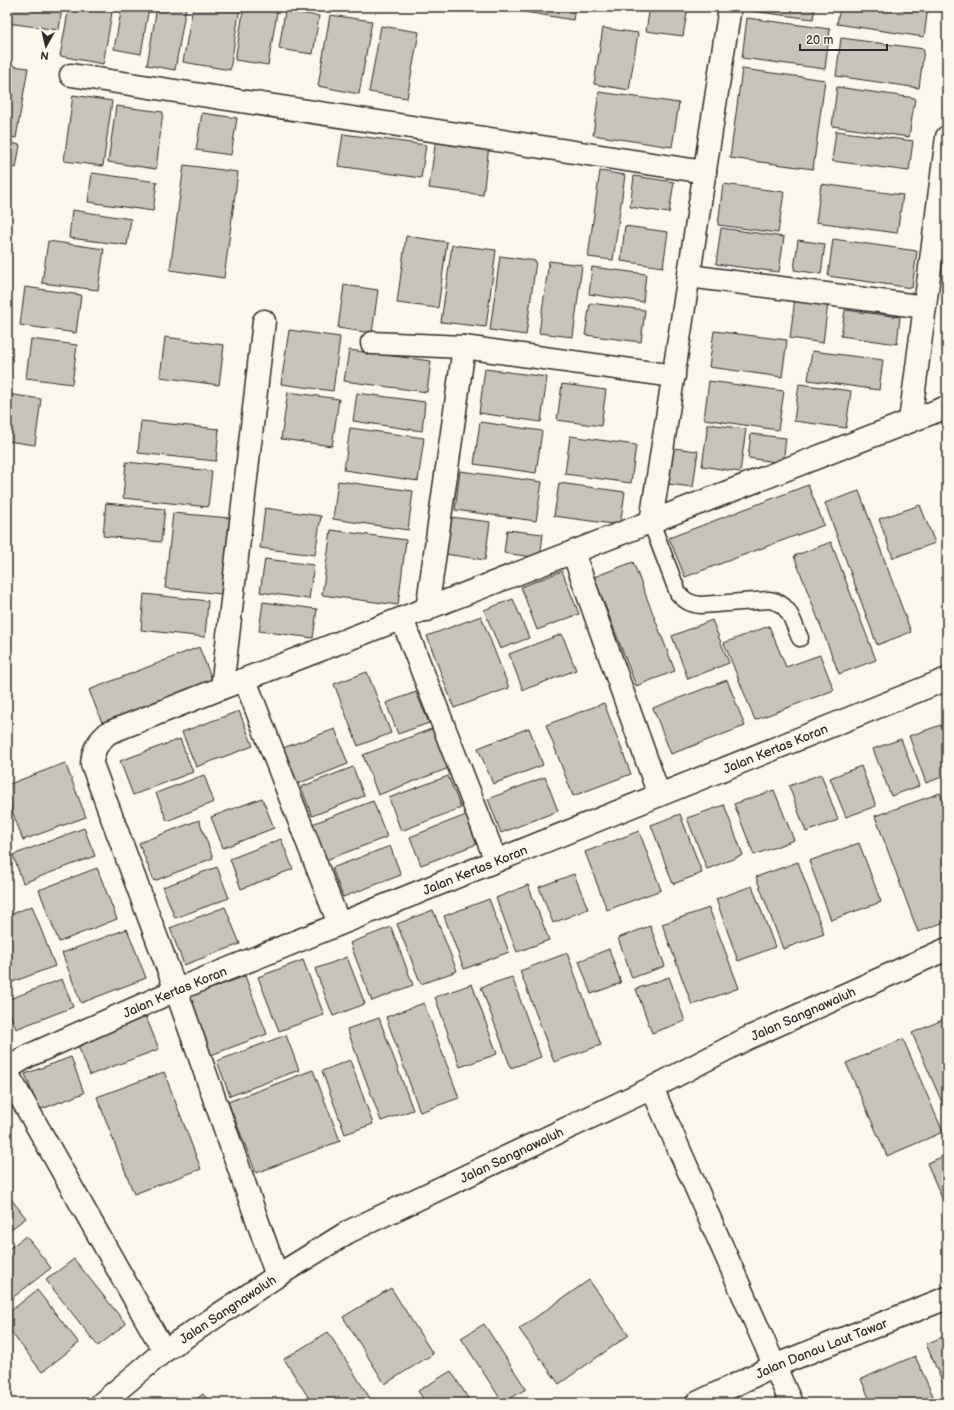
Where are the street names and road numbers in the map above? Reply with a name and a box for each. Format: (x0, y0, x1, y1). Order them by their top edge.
street label: Jalan Kertas Koran (721, 721, 830, 777)
street label: Jalan Kertas Koran (421, 842, 530, 899)
street label: Jalan Kertas Koran (121, 963, 229, 1022)
street label: Jalan Sangnawaluh (749, 984, 858, 1045)
street label: Jalan Sangnawaluh (458, 1124, 566, 1187)
street label: Jalan Sangnawaluh (177, 1272, 279, 1348)
street label: Jalan Danau Laut Tawar (753, 1315, 890, 1383)

